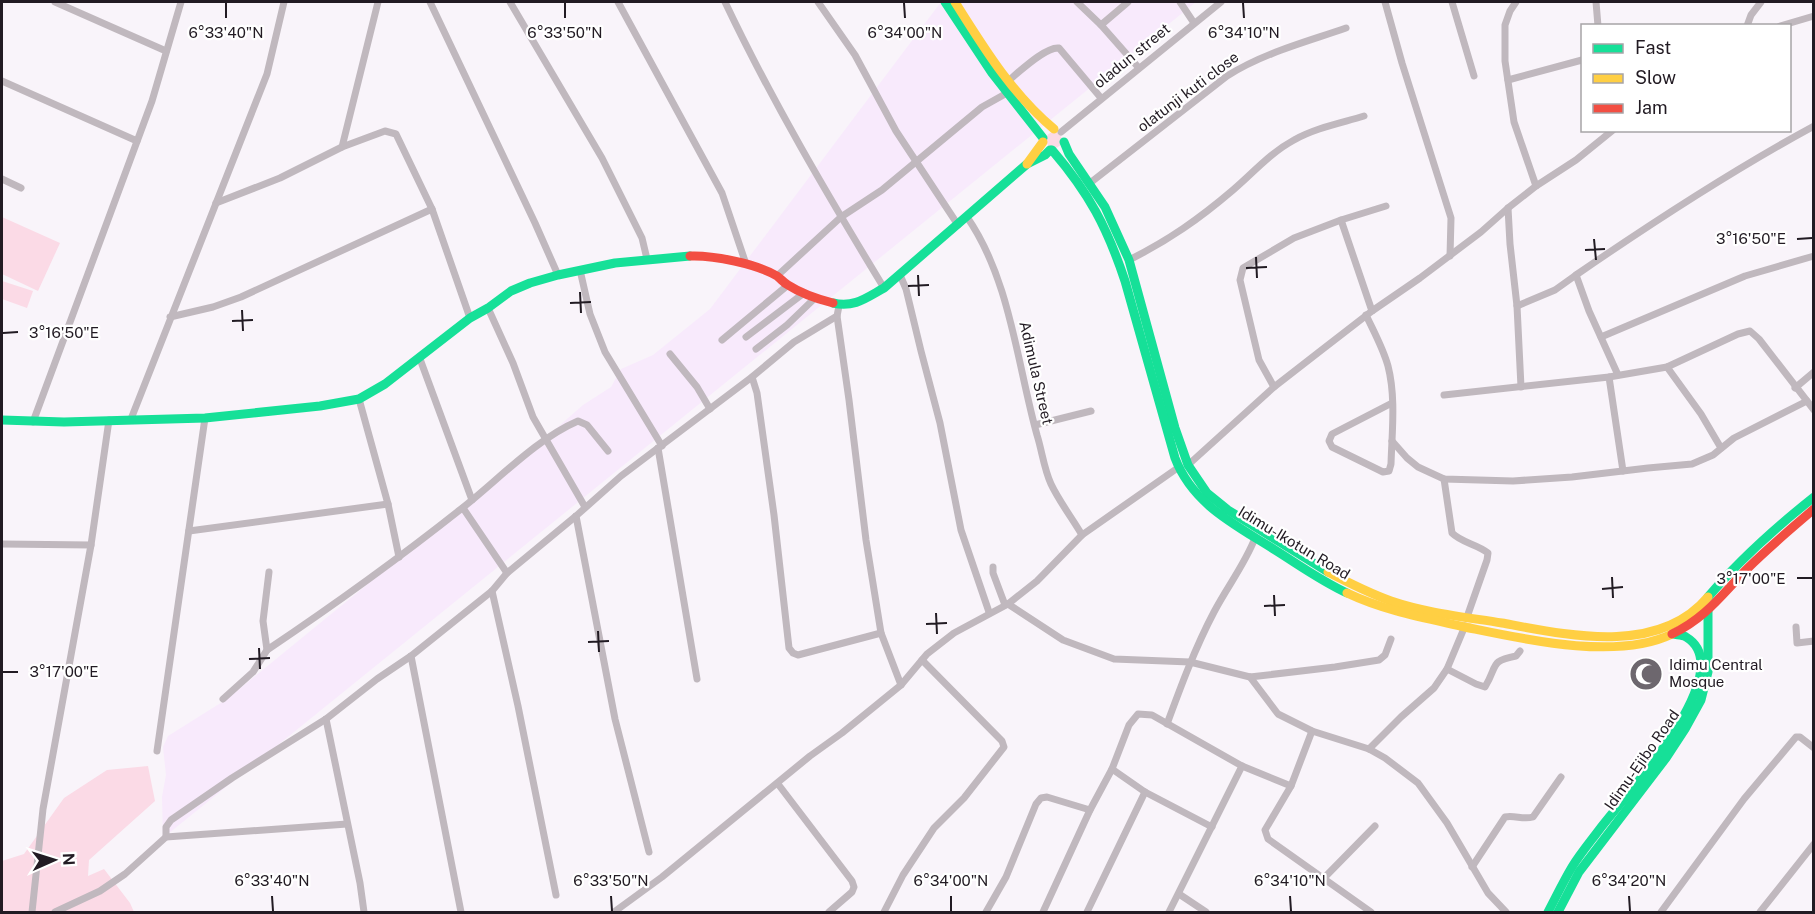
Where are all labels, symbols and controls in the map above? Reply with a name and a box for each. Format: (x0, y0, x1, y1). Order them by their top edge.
street label: oladun street (1090, 20, 1173, 91)
text: 6°33'40"N (188, 24, 264, 41)
text: 6°33'50"N (527, 24, 603, 41)
text: 6°34'00"N (868, 24, 942, 41)
text: 6°34'10"N (1208, 24, 1280, 41)
legend (1581, 24, 1791, 132)
text: Fast (1635, 37, 1671, 58)
street label: olatunji kuti close (1134, 48, 1242, 135)
text: Slow (1635, 67, 1676, 88)
text: Jam (1635, 97, 1668, 118)
text: 3°16'50"E (1716, 230, 1786, 247)
street label: Adimula Street (1016, 320, 1057, 426)
text: 3°16'50"E (29, 324, 99, 341)
street label: Idimu-Ikotun Road (1235, 503, 1353, 583)
text: 3°17'00"E (1716, 570, 1786, 587)
mosque icon: Idimu Central Mosque (1628, 656, 1664, 692)
place label: Idimu Central Mosque (1669, 656, 1763, 690)
text: 3°17'00"E (29, 663, 99, 680)
street label: Idimu-Ejibo Road (1601, 707, 1682, 813)
north arrow (24, 830, 84, 890)
text: N (59, 852, 78, 866)
text: 6°33'40"N (234, 872, 310, 889)
text: 6°33'50"N (573, 872, 649, 889)
text: 6°34'00"N (914, 872, 988, 889)
text: 6°34'10"N (1254, 872, 1326, 889)
text: 6°34'20"N (1592, 872, 1666, 889)

